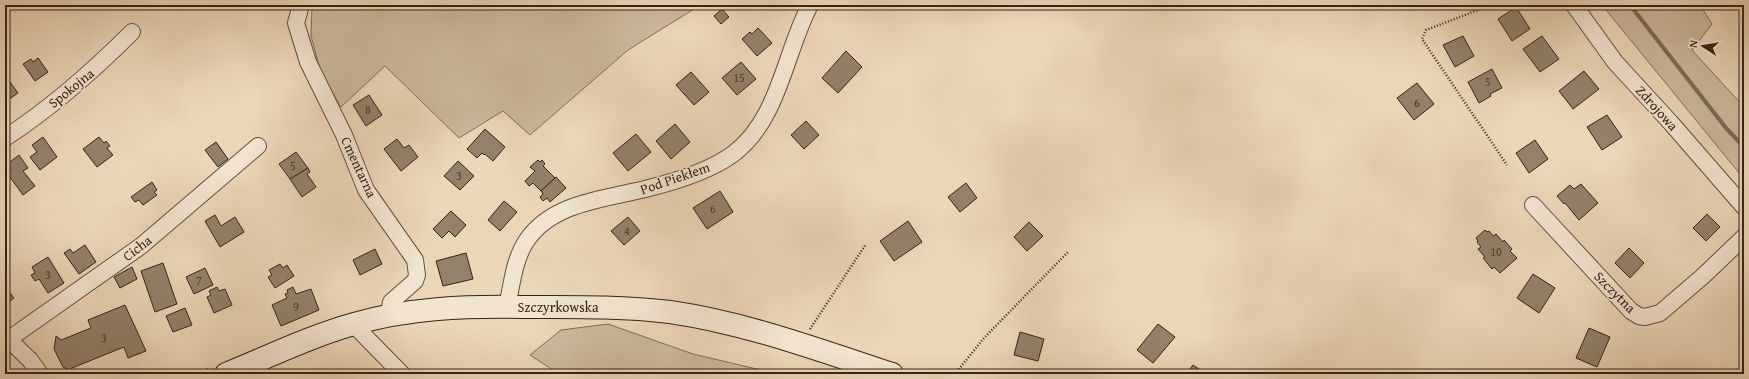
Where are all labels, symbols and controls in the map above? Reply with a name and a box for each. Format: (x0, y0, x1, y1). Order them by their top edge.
north arrow (1683, 26, 1723, 66)
text: N (1685, 38, 1702, 49)
street label: Spokojna (44, 63, 98, 113)
house number: 15 (733, 69, 745, 86)
house number: 5 (1485, 73, 1491, 90)
street label: Zdrojowa (1631, 81, 1683, 135)
house number: 6 (1414, 94, 1420, 111)
house number: 8 (365, 101, 371, 118)
street label: Cmentarna (336, 133, 382, 201)
house number: 5 (290, 157, 296, 174)
street label: Pod Piekłem (637, 157, 713, 199)
house number: 3 (456, 167, 462, 184)
house number: 6 (710, 200, 716, 217)
house number: 4 (624, 222, 630, 239)
street label: Cicha (118, 230, 156, 266)
house number: 10 (1490, 243, 1502, 260)
house number: 3 (45, 266, 51, 283)
street label: Szczytna (1590, 267, 1641, 318)
house number: 7 (196, 272, 202, 289)
street label: Szczyrkowska (517, 297, 599, 317)
house number: 9 (293, 298, 299, 315)
house number: 3 (101, 329, 107, 346)

